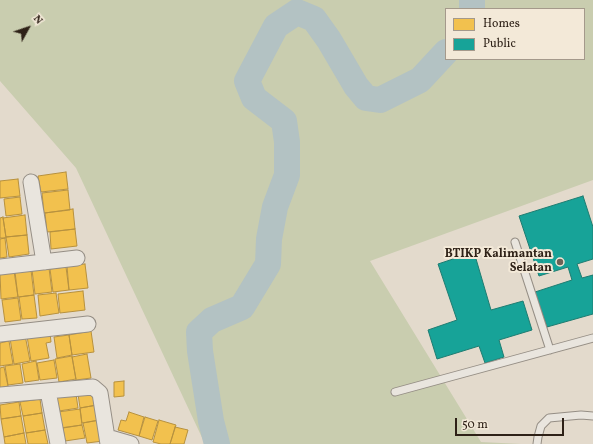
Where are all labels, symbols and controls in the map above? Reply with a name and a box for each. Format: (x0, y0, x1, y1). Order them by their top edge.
north arrow (8, 8, 48, 48)
legend (445, 8, 585, 60)
text: N (29, 12, 46, 28)
text: Homes (483, 16, 520, 32)
text: Public (483, 36, 516, 52)
place label: BTIKP Kalimantan Selatan (445, 248, 552, 276)
marker: BTIKP Kalimantan Selatan (555, 257, 565, 267)
scale bar (457, 410, 566, 436)
text: 50 m (462, 417, 488, 433)

